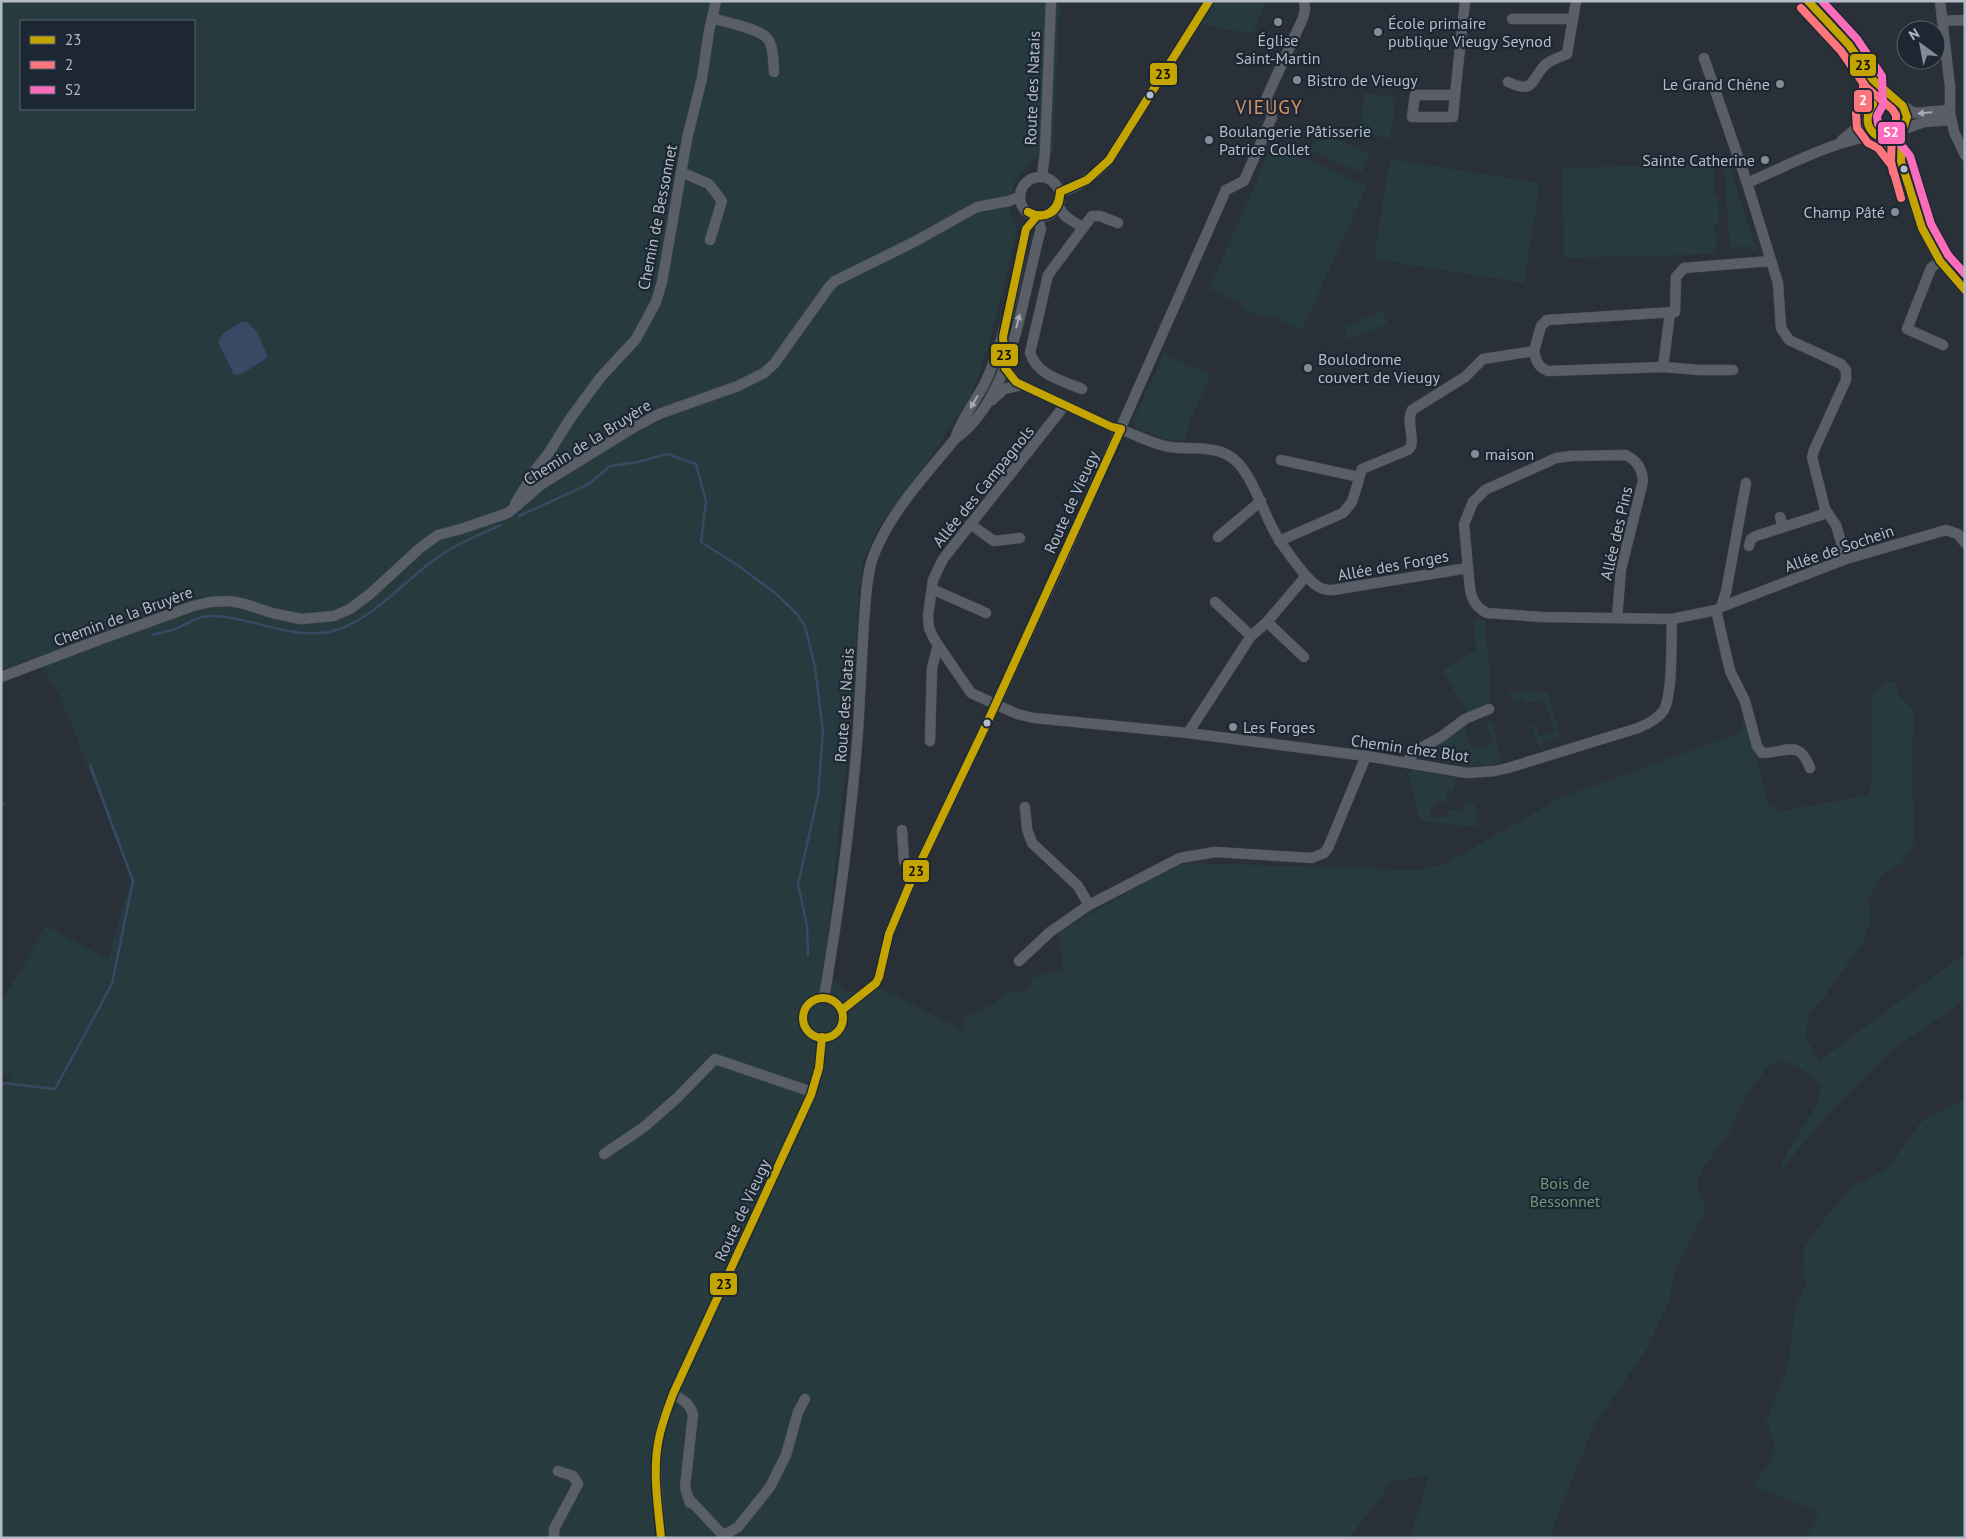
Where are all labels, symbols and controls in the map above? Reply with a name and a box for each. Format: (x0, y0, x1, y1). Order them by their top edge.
place label: École primaire publique Vieugy Seynod (1388, 13, 1552, 51)
marker: Église Saint-Martin (1272, 16, 1284, 28)
legend (20, 20, 195, 110)
north arrow (1896, 20, 1946, 70)
text: N (1905, 24, 1923, 44)
marker: École primaire publique Vieugy Seynod (1372, 26, 1384, 38)
text: 23 (65, 30, 81, 49)
street label: Route des Natais (1020, 30, 1044, 146)
place label: Église Saint-Martin (1235, 30, 1321, 68)
line badge: 23 (1849, 53, 1877, 77)
text: 2 (65, 55, 73, 74)
text: 23 (1855, 56, 1871, 74)
line badge: 23 (1149, 62, 1178, 86)
text: 23 (1155, 65, 1171, 83)
place label: Bistro de Vieugy (1307, 70, 1418, 90)
marker: Bistro de Vieugy (1291, 74, 1303, 86)
place label: Le Grand Chêne (1663, 74, 1770, 94)
marker: Le Grand Chêne (1774, 78, 1786, 90)
text: S2 (65, 80, 81, 99)
line badge: 2 (1853, 89, 1873, 113)
unlabelled marker (1145, 90, 1155, 100)
text: 2 (1859, 91, 1867, 109)
district label: VIEUGY (1234, 95, 1303, 119)
one-way arrow (1917, 109, 1933, 117)
place label: Boulangerie Pâtisserie Patrice Collet (1219, 121, 1371, 159)
line badge: S2 (1877, 121, 1906, 145)
text: S2 (1883, 123, 1899, 141)
marker: Boulangerie Pâtisserie Patrice Collet (1203, 134, 1215, 146)
street label: Chemin de Bessonnet (633, 142, 681, 292)
place label: Sainte Catherine (1642, 150, 1755, 170)
marker: Sainte Catherine (1759, 154, 1771, 166)
unlabelled marker (1899, 164, 1909, 174)
place label: Champ Pâté (1804, 202, 1885, 222)
marker: Champ Pâté (1889, 206, 1901, 218)
one-way arrow (1014, 313, 1022, 328)
line badge: 23 (990, 343, 1019, 367)
text: 23 (996, 346, 1012, 364)
place label: Boulodrome couvert de Vieugy (1318, 349, 1441, 387)
marker: Boulodrome couvert de Vieugy (1302, 362, 1314, 374)
one-way arrow (970, 394, 978, 409)
street label: Chemin de la Bruyère (520, 395, 654, 489)
street label: Allée des Campagnols (928, 421, 1038, 551)
place label: maison (1485, 444, 1534, 464)
street label: Route de Vieugy (1039, 447, 1103, 556)
marker: maison (1469, 448, 1481, 460)
street label: Allée des Pins (1596, 484, 1637, 582)
street label: Allée de Sochein (1782, 520, 1896, 576)
street label: Allée des Forges (1336, 545, 1450, 585)
street label: Chemin de la Bruyère (51, 582, 195, 650)
street label: Route des Natais (830, 647, 858, 763)
place label: Les Forges (1243, 717, 1315, 737)
unlabelled marker (982, 718, 992, 728)
marker: Les Forges (1227, 721, 1239, 733)
street label: Chemin chez Blot (1350, 730, 1471, 766)
line badge: 23 (902, 859, 930, 883)
text: 23 (908, 862, 924, 880)
street label: Route de Vieugy (710, 1155, 775, 1264)
park label: Bois de Bessonnet (1530, 1173, 1601, 1211)
line badge: 23 (709, 1272, 738, 1296)
text: 23 (716, 1275, 732, 1293)

